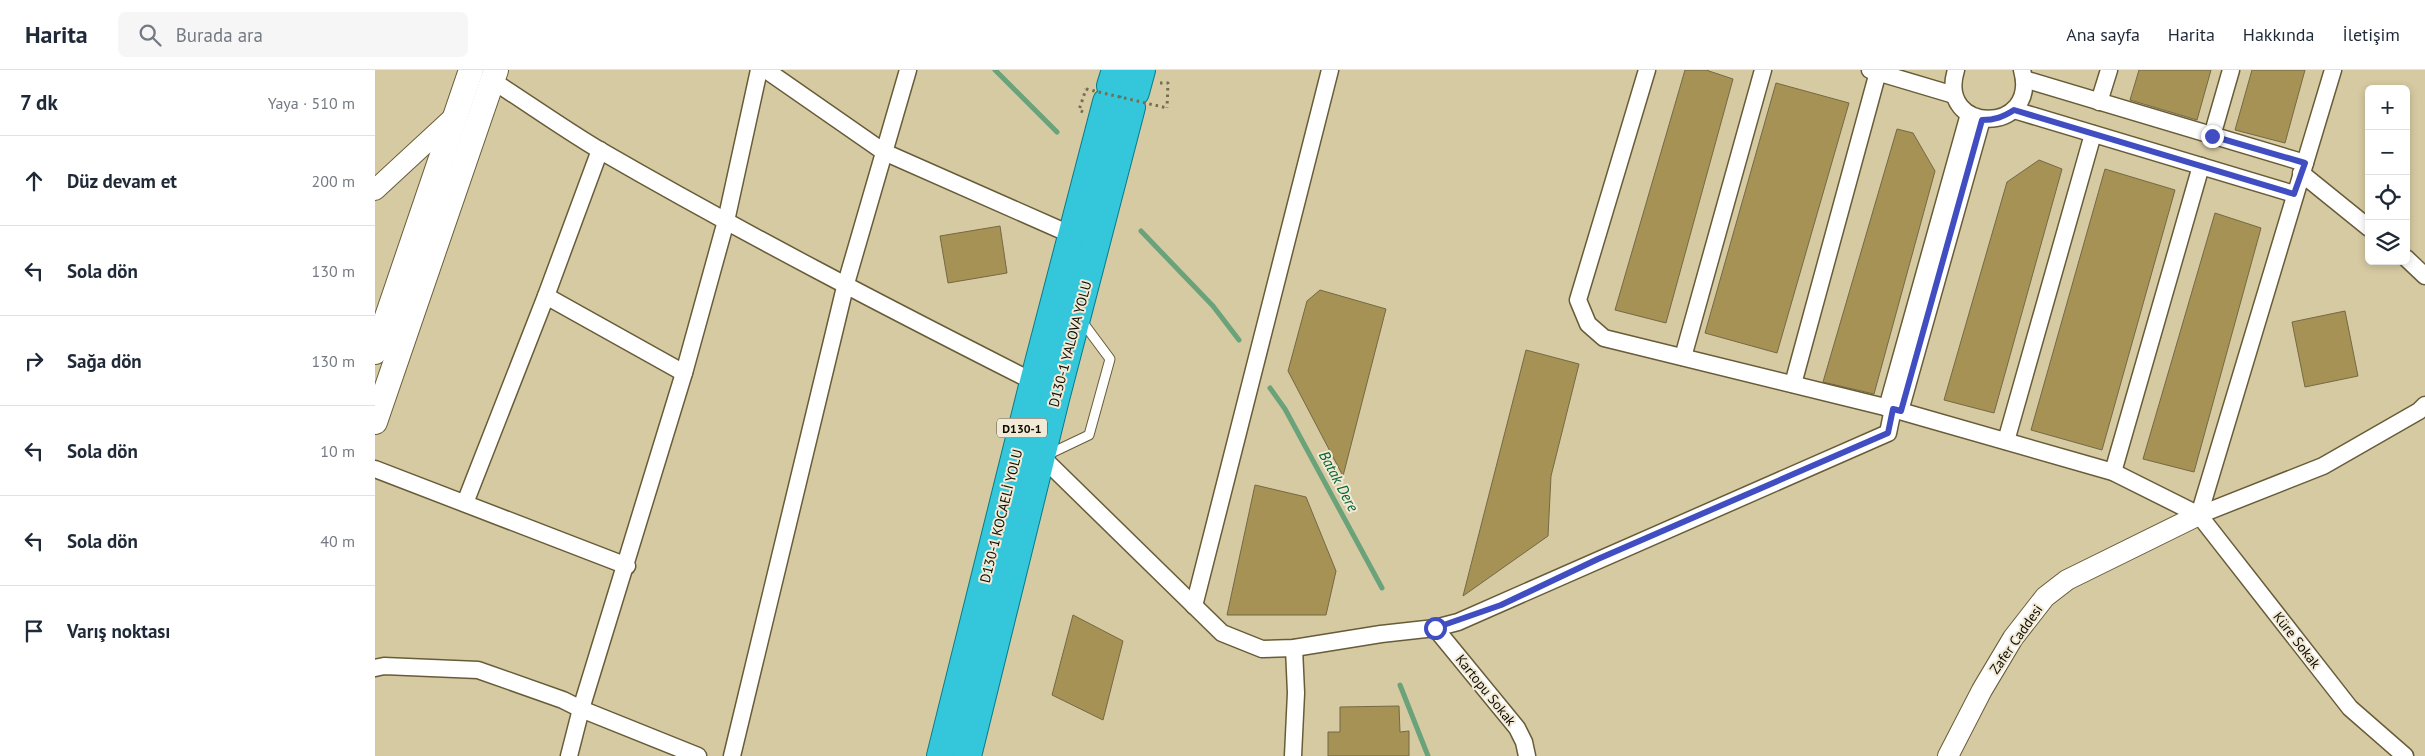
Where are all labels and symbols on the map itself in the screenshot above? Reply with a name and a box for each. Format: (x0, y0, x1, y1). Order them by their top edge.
route end (2201, 125, 2224, 148)
street label: D130-1 YALOVA YOLU (1044, 279, 1096, 409)
road number: D130-1 (997, 418, 1047, 438)
street label: D130-1 KOCAELİ YOLU (976, 447, 1026, 585)
water label: Batak Dere (1315, 447, 1363, 515)
street label: Zafer Caddesi (1985, 601, 2047, 677)
street label: Küre Sokak (2269, 608, 2325, 672)
route start (1424, 617, 1447, 640)
street label: Kartopu Sokak (1452, 651, 1520, 730)

